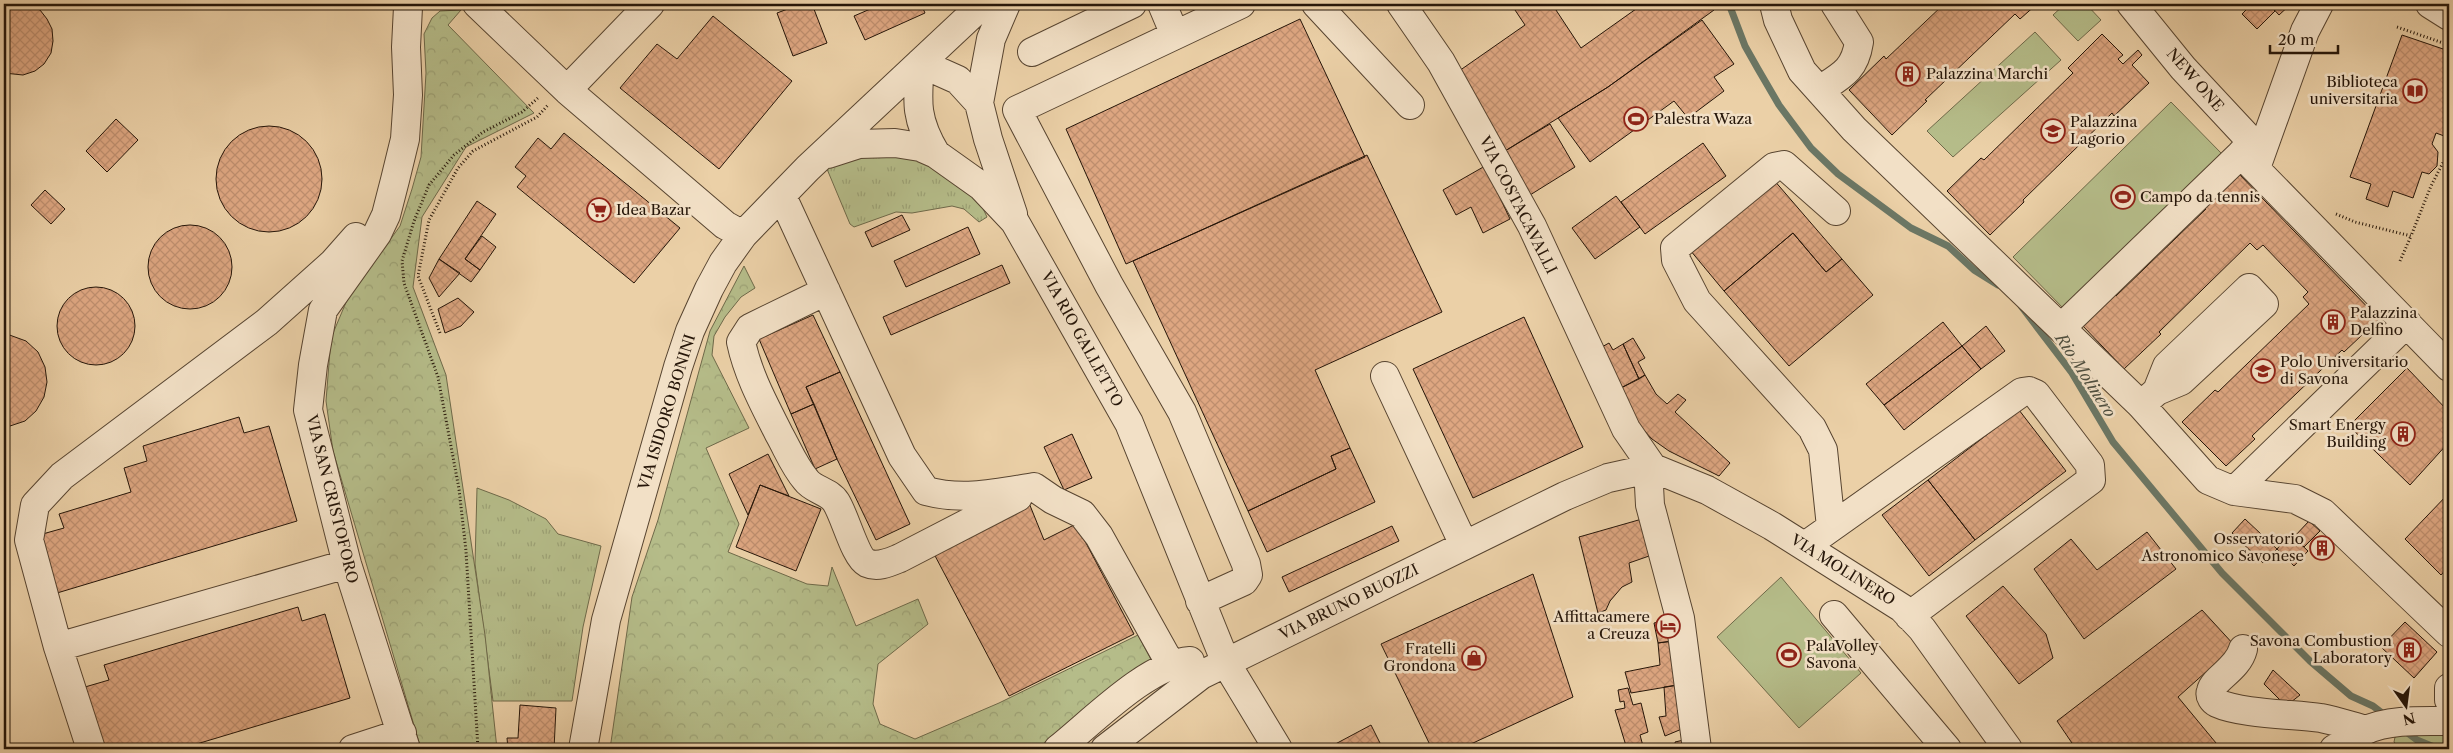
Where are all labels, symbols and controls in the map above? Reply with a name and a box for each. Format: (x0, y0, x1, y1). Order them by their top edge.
scale bar (2270, 22, 2338, 54)
text: 20 m (2278, 30, 2314, 49)
street label: NEW ONE (2163, 44, 2228, 115)
building icon: Palazzina Marchi (1895, 61, 1921, 87)
place label: Palazzina Marchi (1926, 64, 2048, 83)
place label: Biblioteca universitaria (2309, 72, 2398, 108)
library icon: Biblioteca universitaria (2402, 78, 2428, 104)
sports icon: Palestra Waza (1623, 106, 1649, 132)
place label: Palestra Waza (1654, 109, 1752, 128)
place label: Palazzina Lagorio (2070, 112, 2137, 148)
school or university icon: Palazzina Lagorio (2040, 118, 2066, 144)
street label: VIA COSTACAVALLI (1475, 132, 1561, 277)
sports icon: Campo da tennis (2110, 184, 2136, 210)
place label: Campo da tennis (2140, 187, 2260, 206)
supermarket icon: Idea Bazar (586, 197, 612, 223)
place label: Idea Bazar (616, 200, 692, 219)
street label: VIA RIO GALLETTO (1037, 267, 1128, 410)
place label: Palazzina Delfino (2350, 303, 2417, 339)
building icon: Palazzina Delfino (2320, 309, 2346, 335)
water label: Rio Molinero (2050, 328, 2121, 421)
street label: VIA ISIDORO BONINI (633, 332, 699, 493)
place label: Polo Universitario di Savona (2280, 352, 2408, 388)
school or university icon: Polo Universitario di Savona (2250, 358, 2276, 384)
street label: VIA SAN CRISTOFORO (302, 412, 363, 585)
place label: Smart Energy Building (2289, 415, 2387, 451)
building icon: Smart Energy Building (2390, 421, 2416, 447)
street label: VIA MOLINERO (1787, 529, 1899, 609)
place label: Osservatorio Astronomico Savonese (2141, 529, 2304, 565)
building icon: Osservatorio Astronomico Savonese (2309, 535, 2335, 561)
street label: VIA BRUNO BUOZZI (1275, 560, 1422, 644)
place label: Affittacamere a Creuza (1552, 607, 1650, 643)
hotel icon: Affittacamere a Creuza (1655, 613, 1681, 639)
place label: Savona Combustion Laboratory (2250, 631, 2393, 667)
place label: PalaVolley Savona (1806, 636, 1879, 672)
building icon: Savona Combustion Laboratory (2396, 637, 2422, 663)
place label: Fratelli Grondona (1384, 639, 1456, 675)
sports icon: PalaVolley Savona (1776, 642, 1802, 668)
shop icon: Fratelli Grondona (1461, 645, 1487, 671)
north arrow (2380, 680, 2430, 730)
text: N (2401, 708, 2417, 729)

